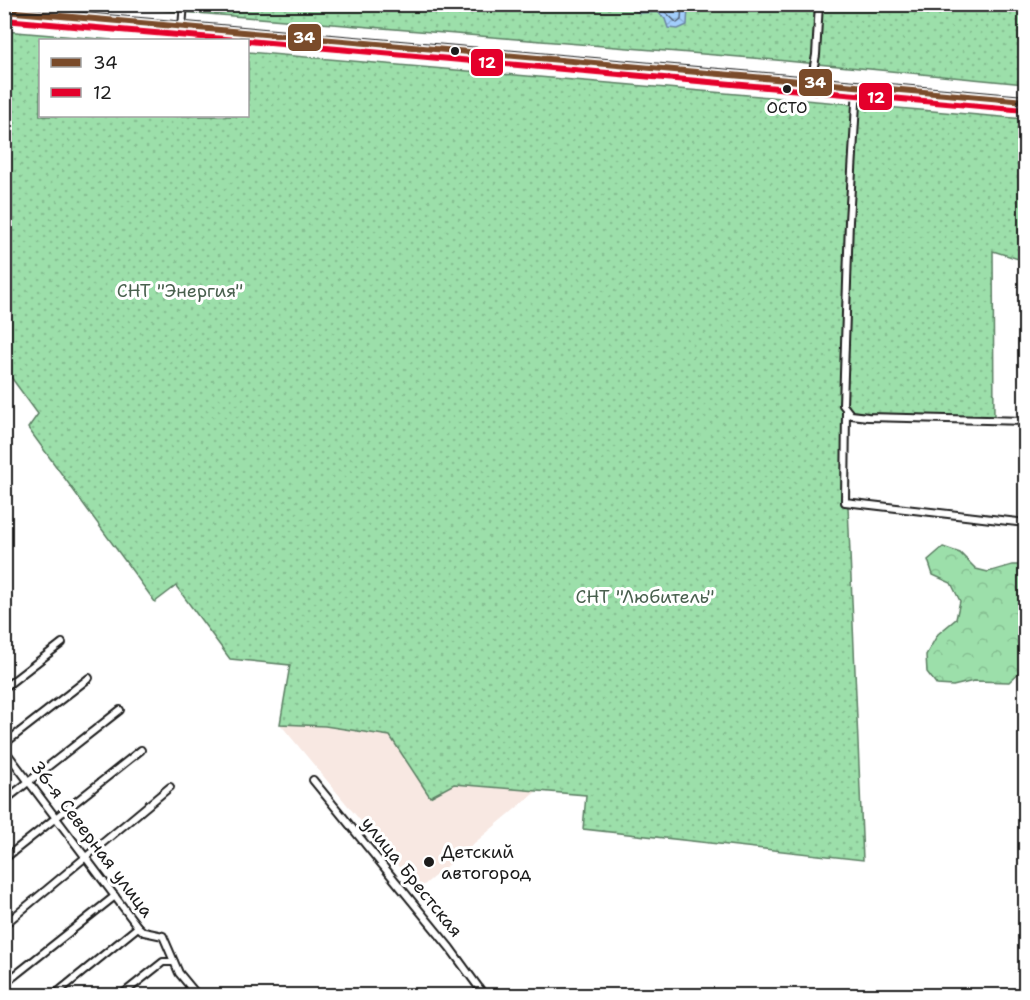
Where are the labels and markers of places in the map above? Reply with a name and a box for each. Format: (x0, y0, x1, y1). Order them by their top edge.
unlabelled marker (449, 45, 461, 57)
marker: ОСТО (781, 83, 793, 95)
place label: ОСТО (766, 97, 808, 118)
place label: Детский автогород (441, 840, 532, 885)
marker: Детский автогород (422, 855, 436, 869)

